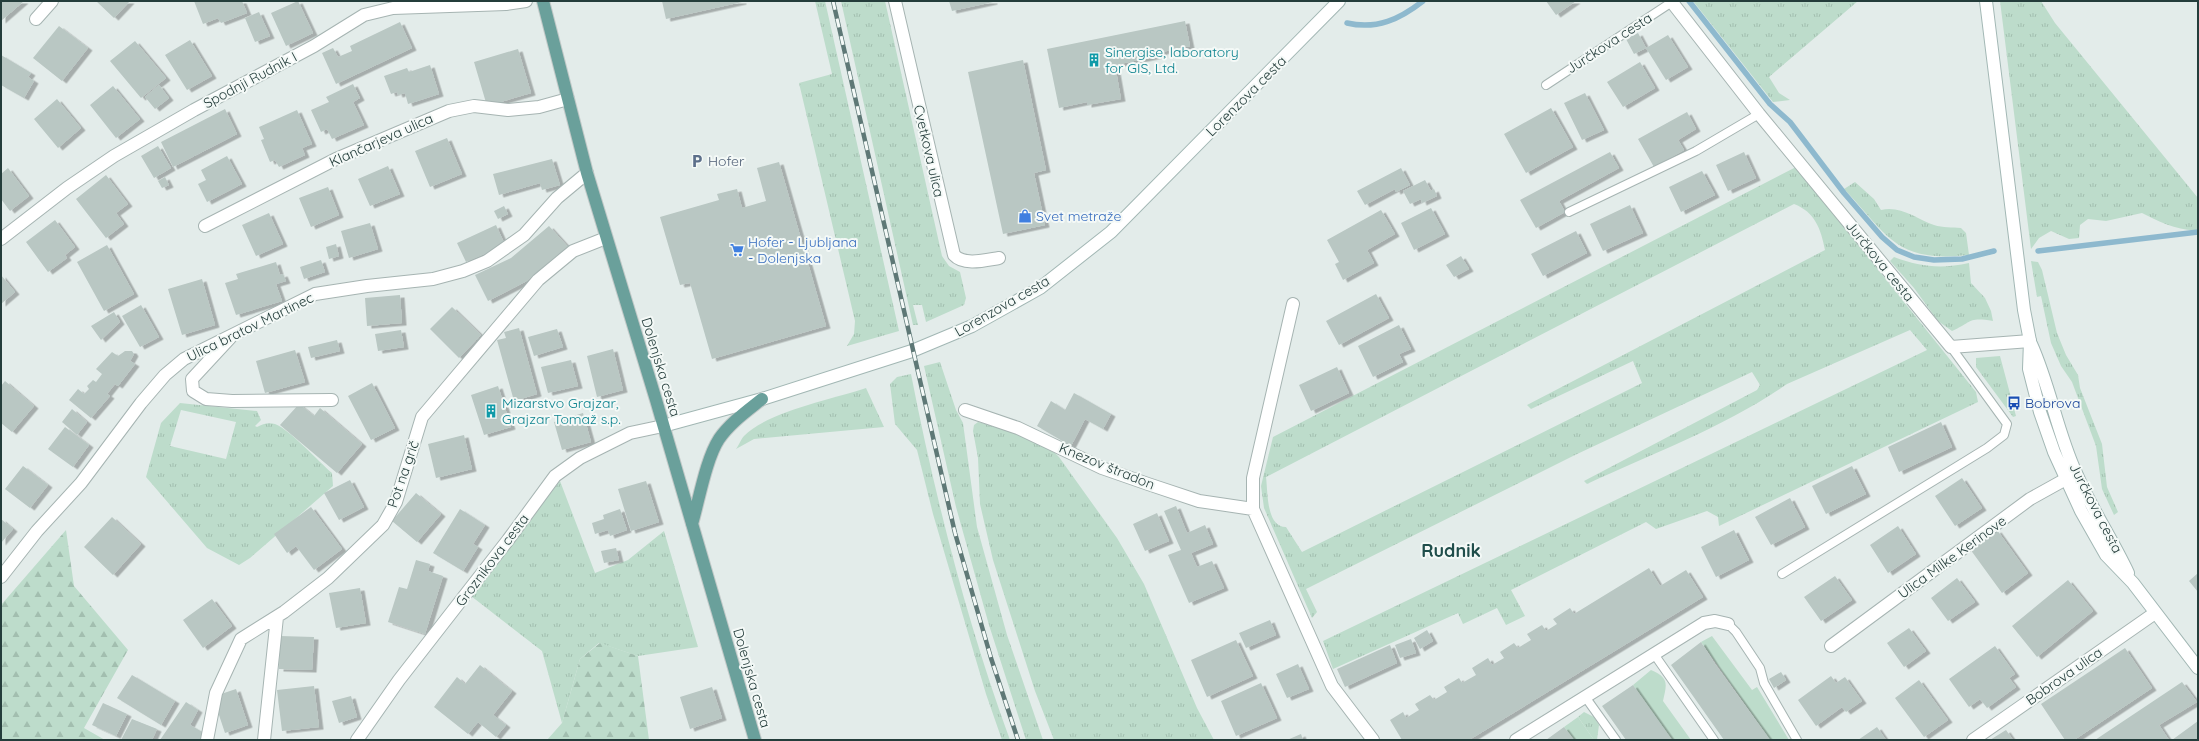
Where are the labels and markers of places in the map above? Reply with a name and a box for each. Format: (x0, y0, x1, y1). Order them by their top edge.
place label: Sinergise, laboratory for GIS, Ltd. (1105, 43, 1239, 77)
building icon: Sinergise, laboratory for GIS, Ltd. (1086, 52, 1102, 68)
place label: Hofer (708, 152, 745, 170)
parking icon: Hofer (689, 153, 705, 169)
place label: Svet metraže (1036, 207, 1122, 225)
shop icon: Svet metraže (1017, 208, 1033, 224)
place label: Hofer - Ljubljana - Dolenjska (748, 233, 857, 267)
supermarket icon: Hofer - Ljubljana - Dolenjska (729, 242, 745, 258)
place label: Mizarstvo Grajzar, Grajzar Tomaž s.p. (502, 394, 621, 428)
place label: Bobrova (2025, 394, 2080, 412)
bus stop icon: Bobrova (2006, 395, 2022, 411)
building icon: Mizarstvo Grajzar, Grajzar Tomaž s.p. (483, 403, 499, 419)

